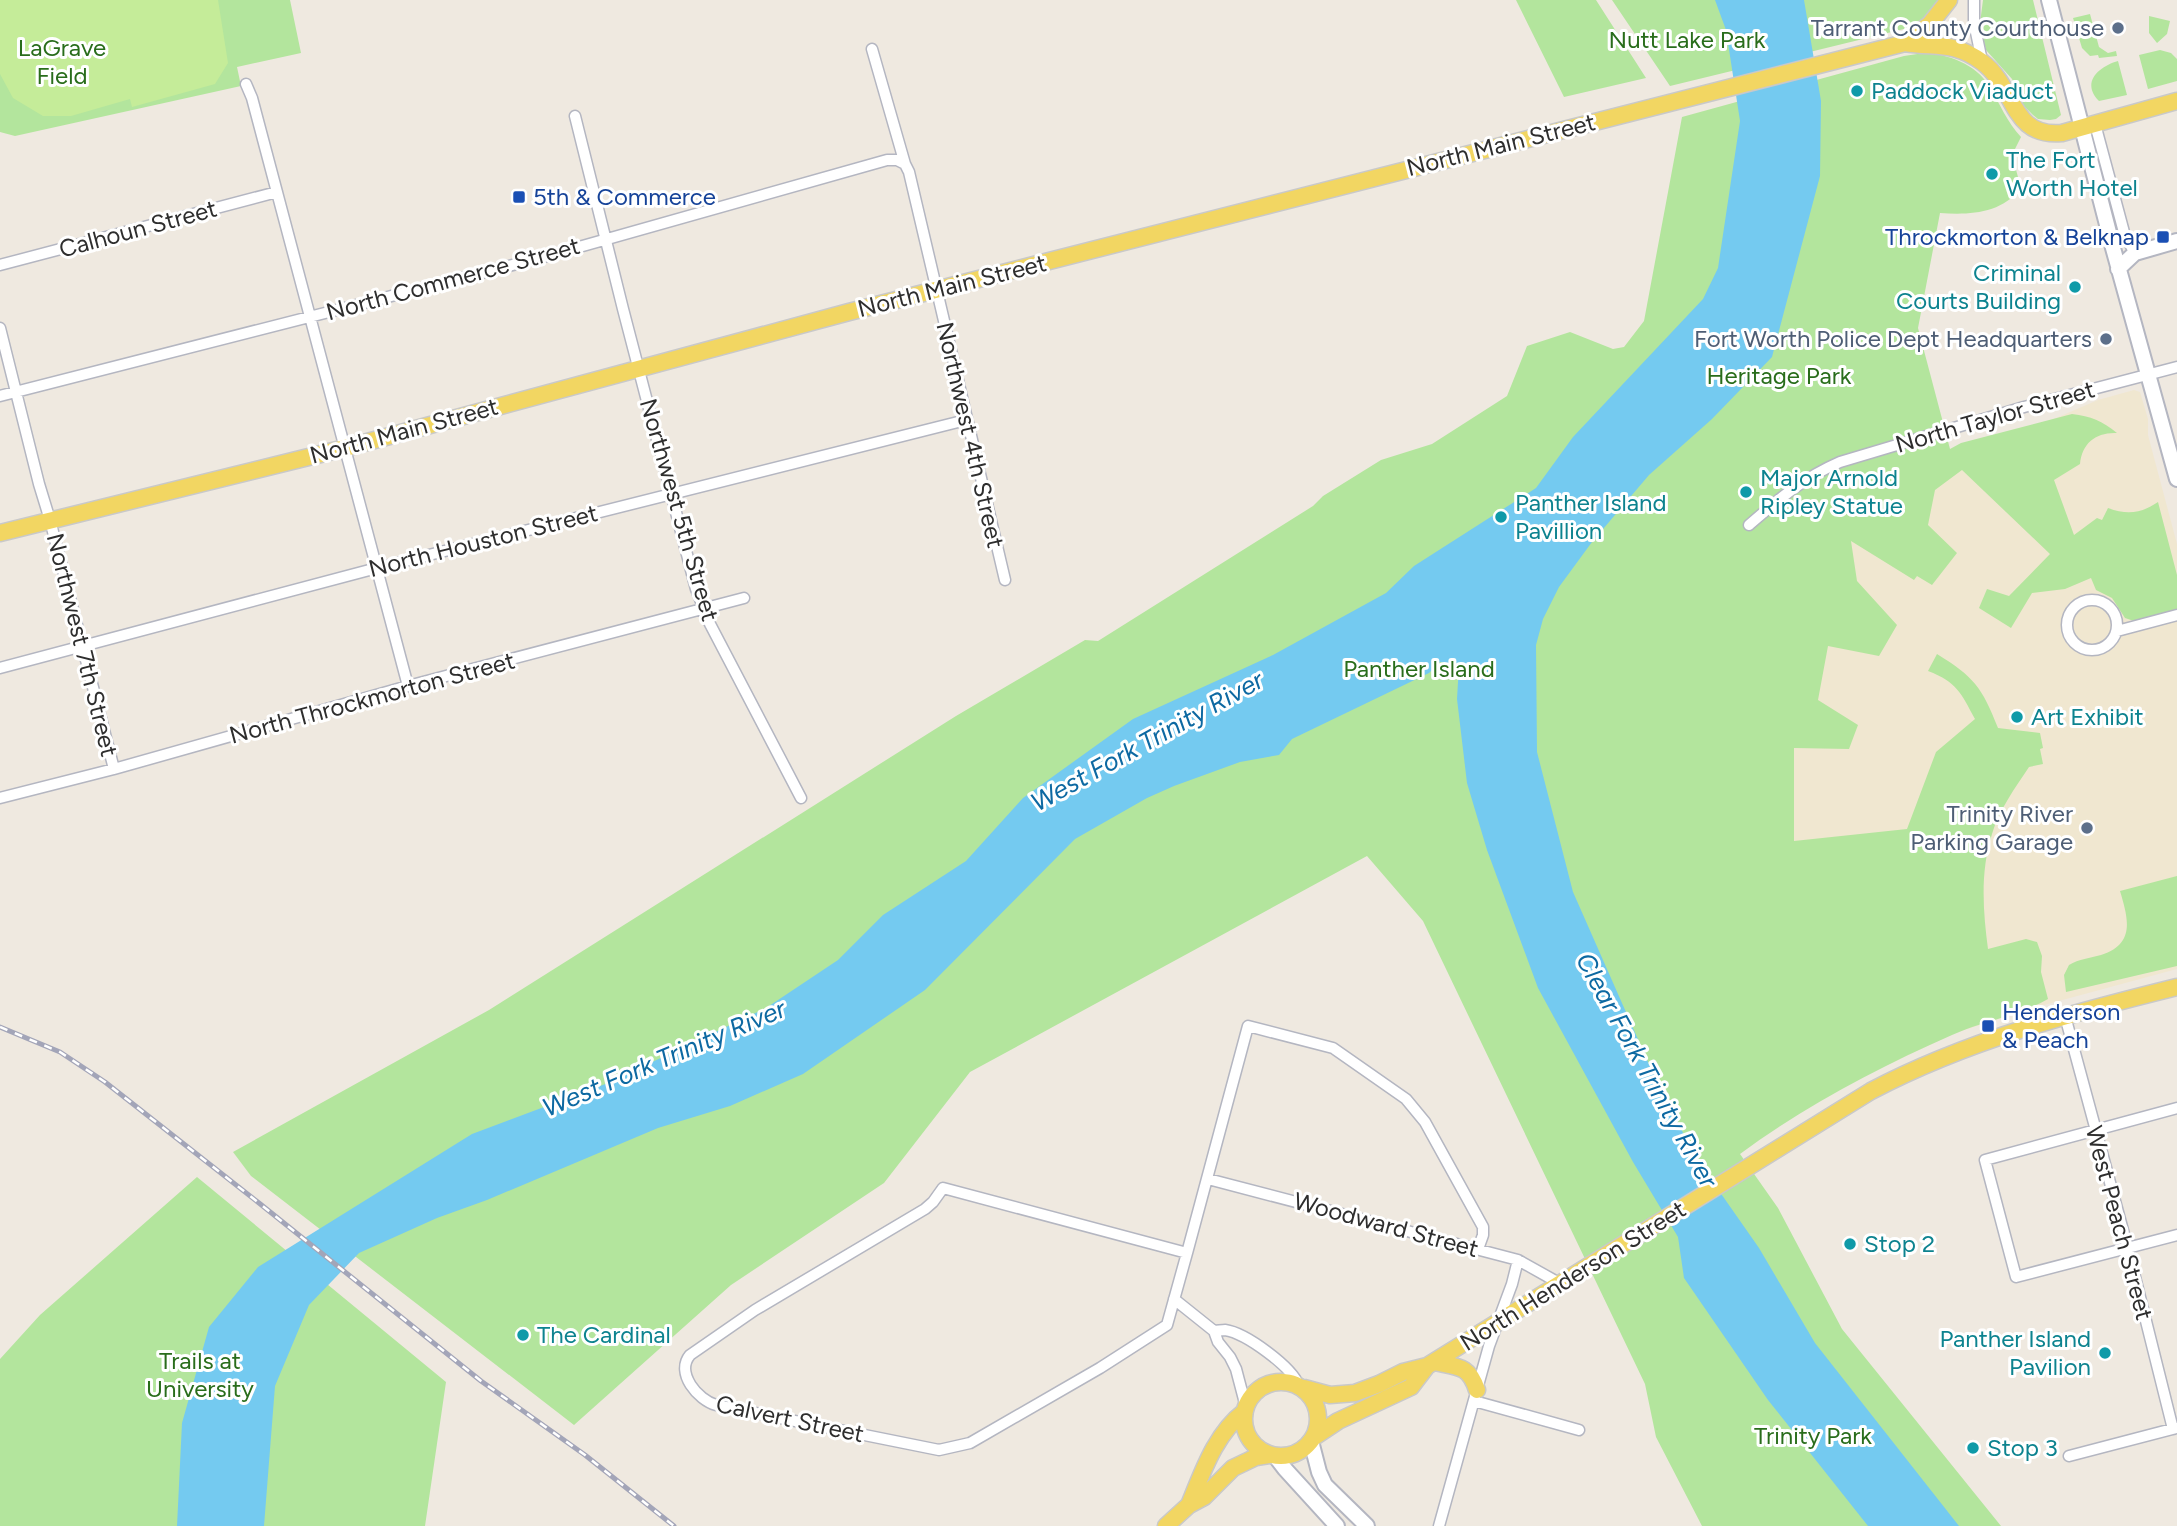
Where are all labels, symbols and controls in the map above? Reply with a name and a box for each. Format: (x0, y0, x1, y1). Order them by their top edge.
place label: Tarrant County Courthouse (1811, 13, 2104, 42)
marker: Tarrant County Courthouse (2110, 20, 2126, 36)
park label: Nutt Lake Park (1609, 25, 1766, 54)
park label: LaGrave Field (18, 33, 106, 90)
place label: Paddock Viaduct (1871, 76, 2053, 105)
marker: Paddock Viaduct (1849, 83, 1865, 99)
street label: North Main Street (1403, 107, 1598, 182)
place label: The Fort Worth Hotel (2006, 145, 2138, 202)
marker: The Fort Worth Hotel (1984, 166, 2000, 182)
place label: 5th & Commerce (533, 182, 716, 211)
marker: 5th & Commerce (511, 189, 527, 205)
street label: Calhoun Street (56, 194, 220, 263)
place label: Throckmorton & Belknap (1885, 222, 2149, 251)
marker: Throckmorton & Belknap (2155, 229, 2171, 245)
street label: North Commerce Street (323, 231, 583, 326)
street label: North Main Street (854, 248, 1049, 323)
place label: Criminal Courts Building (1896, 258, 2061, 315)
marker: Criminal Courts Building (2067, 279, 2083, 295)
street label: Northwest 4th Street (930, 319, 1011, 551)
place label: Fort Worth Police Dept Headquarters (1694, 324, 2092, 353)
marker: Fort Worth Police Dept Headquarters (2098, 331, 2114, 347)
park label: Heritage Park (1707, 361, 1852, 390)
street label: North Taylor Street (1892, 374, 2098, 459)
street label: North Main Street (307, 391, 501, 470)
street label: Northwest 5th Street (634, 395, 725, 624)
place label: Major Arnold Ripley Statue (1760, 463, 1903, 520)
marker: Major Arnold Ripley Statue (1738, 484, 1754, 500)
place label: Panther Island Pavillion (1515, 488, 1667, 545)
street label: North Houston Street (365, 498, 600, 583)
marker: Panther Island Pavillion (1493, 509, 1509, 525)
street label: Northwest 7th Street (41, 530, 124, 760)
street label: North Throckmorton Street (226, 645, 518, 750)
park label: Panther Island (1343, 654, 1495, 683)
water label: West Fork Trinity River (1025, 663, 1270, 818)
place label: Art Exhibit (2031, 702, 2144, 731)
marker: Art Exhibit (2009, 709, 2025, 725)
place label: Trinity River Parking Garage (1910, 799, 2073, 856)
marker: Trinity River Parking Garage (2079, 820, 2095, 836)
water label: Clear Fork Trinity River (1569, 947, 1725, 1194)
water label: West Fork Trinity River (538, 992, 792, 1124)
place label: Henderson & Peach (2002, 997, 2120, 1054)
marker: Henderson & Peach (1980, 1018, 1996, 1034)
street label: West Peach Street (2080, 1123, 2159, 1323)
street label: Woodward Street (1291, 1186, 1482, 1263)
street label: North Henderson Street (1455, 1194, 1691, 1357)
place label: Stop 2 (1864, 1229, 1935, 1258)
marker: Stop 2 (1842, 1236, 1858, 1252)
place label: The Cardinal (537, 1320, 671, 1349)
place label: Panther Island Pavilion (1939, 1324, 2091, 1381)
marker: The Cardinal (515, 1327, 531, 1343)
marker: Panther Island Pavilion (2097, 1345, 2113, 1361)
park label: Trails at University (146, 1346, 254, 1403)
street label: Calvert Street (714, 1389, 867, 1448)
park label: Trinity Park (1754, 1421, 1872, 1450)
place label: Stop 3 (1987, 1433, 2058, 1462)
marker: Stop 3 (1965, 1440, 1981, 1456)

